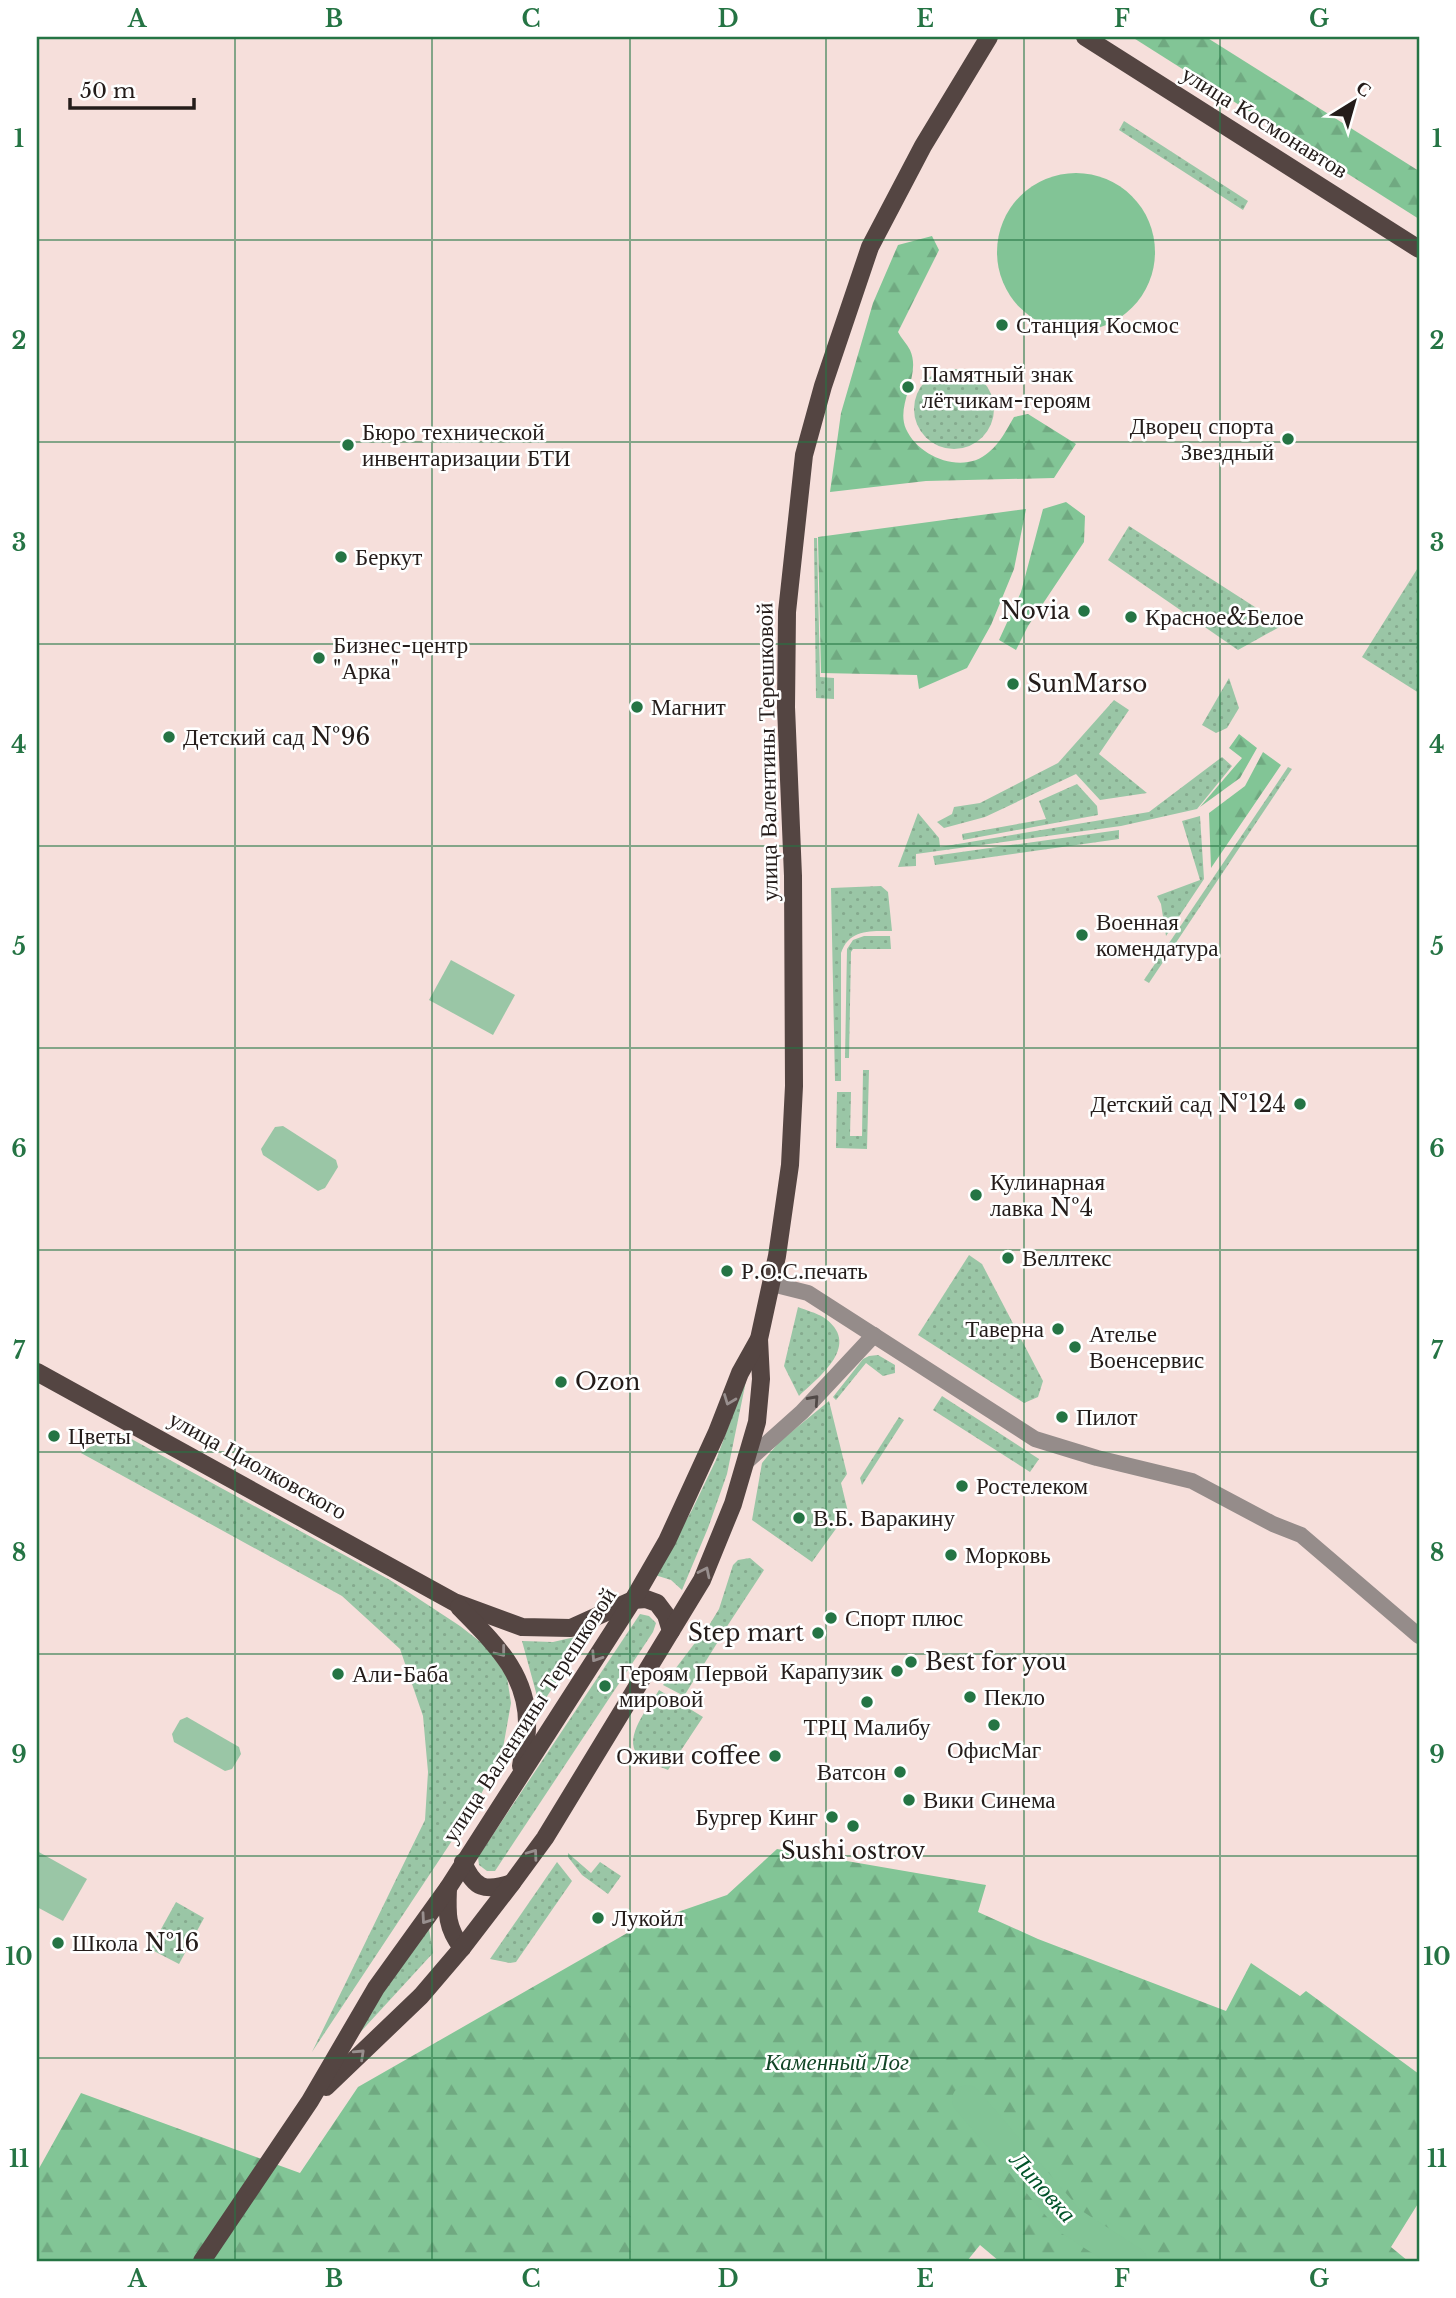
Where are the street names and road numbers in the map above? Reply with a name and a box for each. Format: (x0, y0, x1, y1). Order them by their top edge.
street label: улица Космонавтов (1177, 60, 1353, 185)
street label: улица Валентины Терешковой (750, 602, 784, 902)
street label: улица Циолковского (164, 1404, 352, 1526)
street label: улица Валентины Терешковой (436, 1582, 622, 1848)

